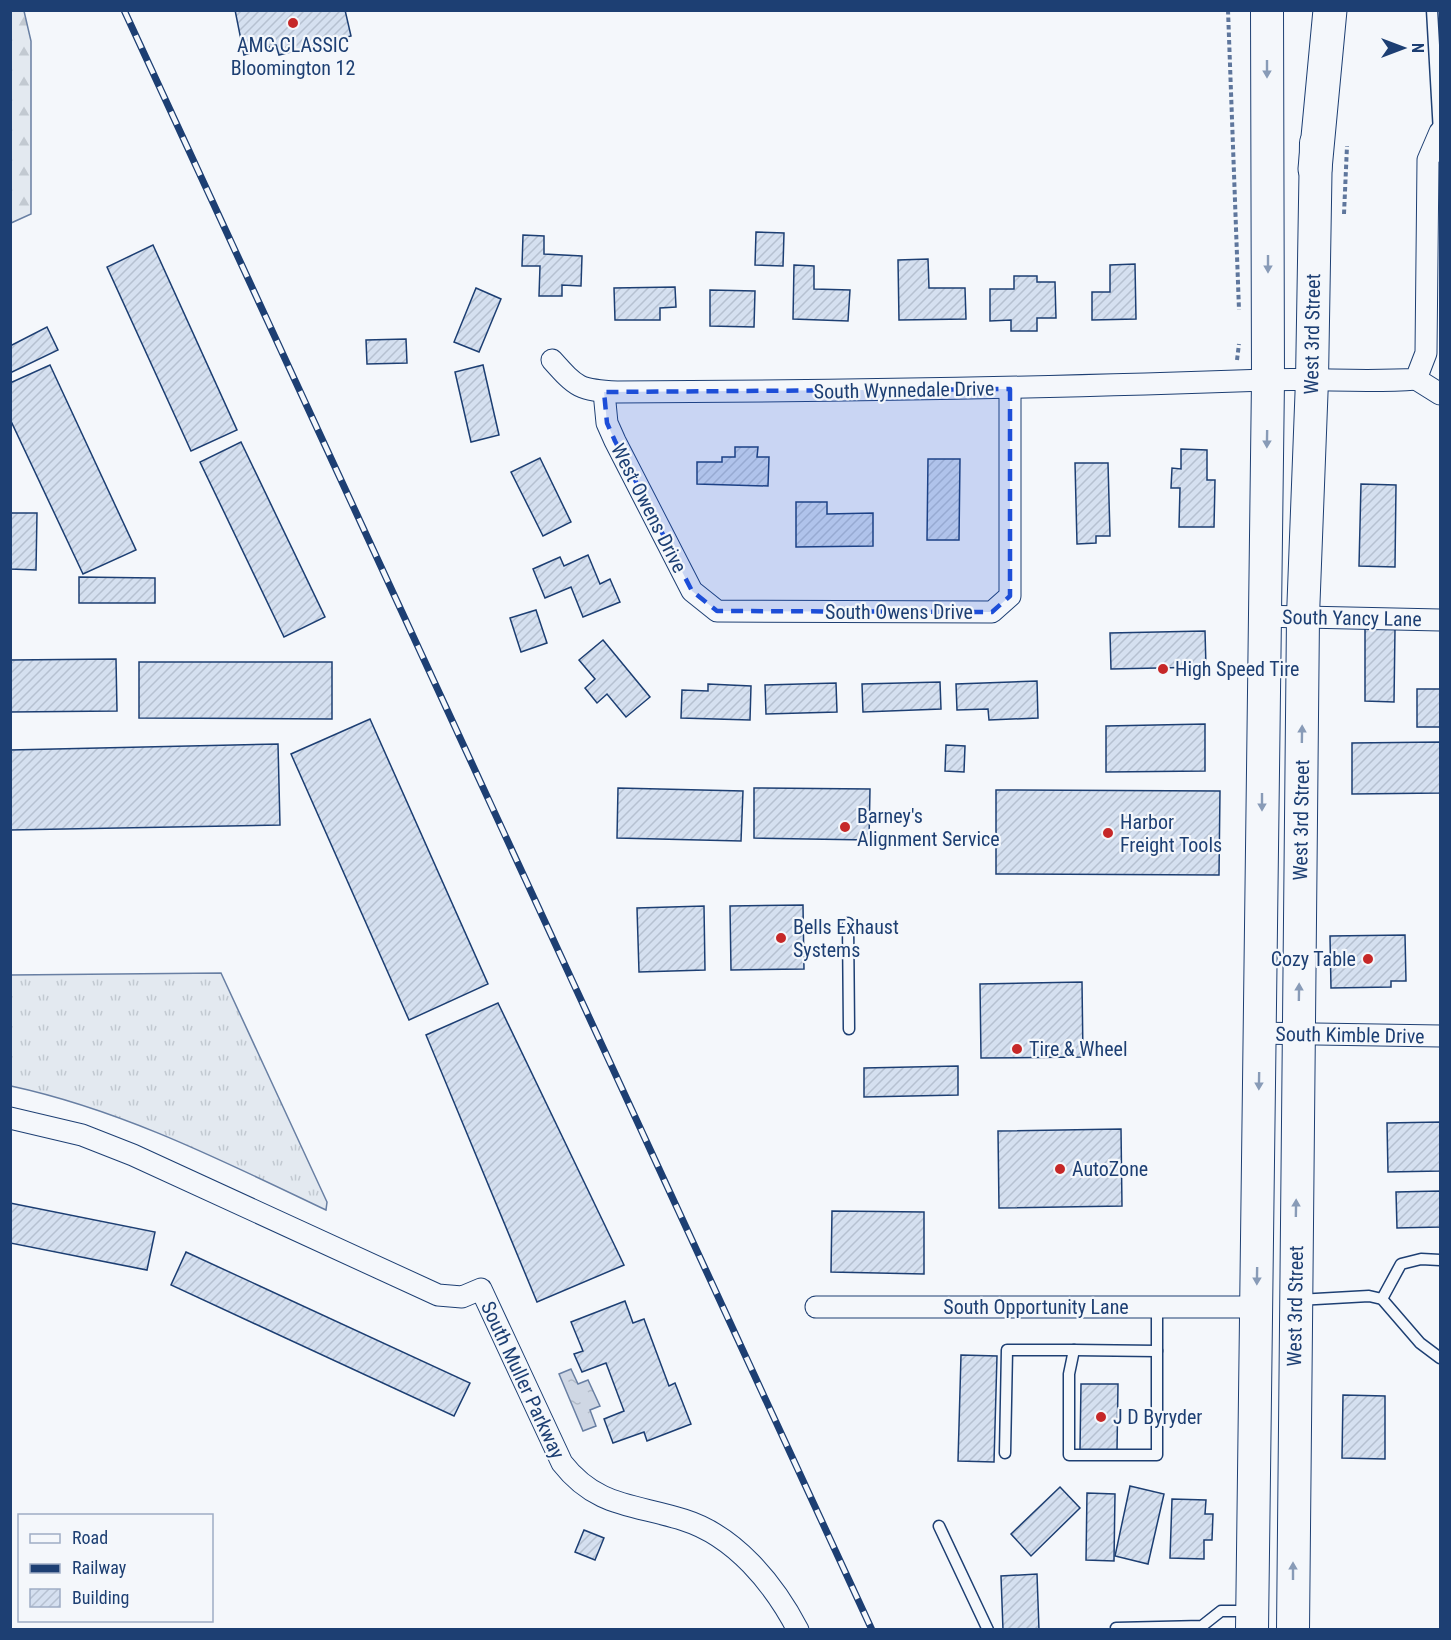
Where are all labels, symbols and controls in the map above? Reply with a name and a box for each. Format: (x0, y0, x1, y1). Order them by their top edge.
marker: AMC CLASSIC Bloomington 12 (286, 16, 300, 30)
north arrow (1373, 18, 1433, 78)
place label: AMC CLASSIC Bloomington 12 (231, 33, 355, 80)
text: N (1408, 43, 1427, 53)
one-way arrow (1262, 59, 1272, 78)
one-way arrow (1263, 254, 1273, 273)
street label: West 3rd Street (1299, 273, 1325, 395)
street label: South Wynnedale Drive (814, 376, 994, 404)
one-way arrow (1262, 429, 1271, 448)
street label: West Owens Drive (606, 439, 692, 577)
street label: South Owens Drive (825, 600, 973, 624)
street label: South Yancy Lane (1282, 605, 1422, 631)
place label: High Speed Tire (1175, 657, 1300, 681)
marker: High Speed Tire (1156, 662, 1170, 676)
one-way arrow (1297, 725, 1307, 744)
street label: West 3rd Street (1288, 759, 1314, 881)
one-way arrow (1257, 792, 1267, 811)
place label: Barney's Alignment Service (857, 804, 1000, 851)
place label: Harbor Freight Tools (1120, 810, 1222, 857)
marker: Barney's Alignment Service (838, 820, 852, 834)
marker: Harbor Freight Tools (1101, 826, 1115, 840)
place label: Bells Exhaust Systems (793, 915, 899, 962)
marker: Bells Exhaust Systems (774, 931, 788, 945)
place label: Cozy Table (1271, 947, 1356, 971)
marker: Cozy Table (1361, 952, 1375, 966)
one-way arrow (1294, 983, 1304, 1002)
street label: South Kimble Drive (1275, 1022, 1425, 1048)
place label: Tire & Wheel (1029, 1037, 1128, 1061)
marker: Tire & Wheel (1010, 1042, 1024, 1056)
one-way arrow (1254, 1071, 1264, 1090)
place label: AutoZone (1072, 1157, 1148, 1181)
marker: AutoZone (1053, 1162, 1067, 1176)
one-way arrow (1291, 1199, 1301, 1218)
street label: West 3rd Street (1282, 1245, 1308, 1367)
one-way arrow (1252, 1266, 1261, 1285)
street label: South Opportunity Lane (943, 1295, 1129, 1319)
street label: South Muller Parkway (476, 1298, 570, 1462)
place label: J D Byryder (1113, 1405, 1202, 1429)
marker: J D Byryder (1094, 1410, 1108, 1424)
legend (18, 1514, 213, 1622)
text: Road (72, 1527, 108, 1548)
text: Railway (72, 1557, 127, 1578)
one-way arrow (1288, 1562, 1298, 1581)
text: Building (72, 1587, 129, 1608)

